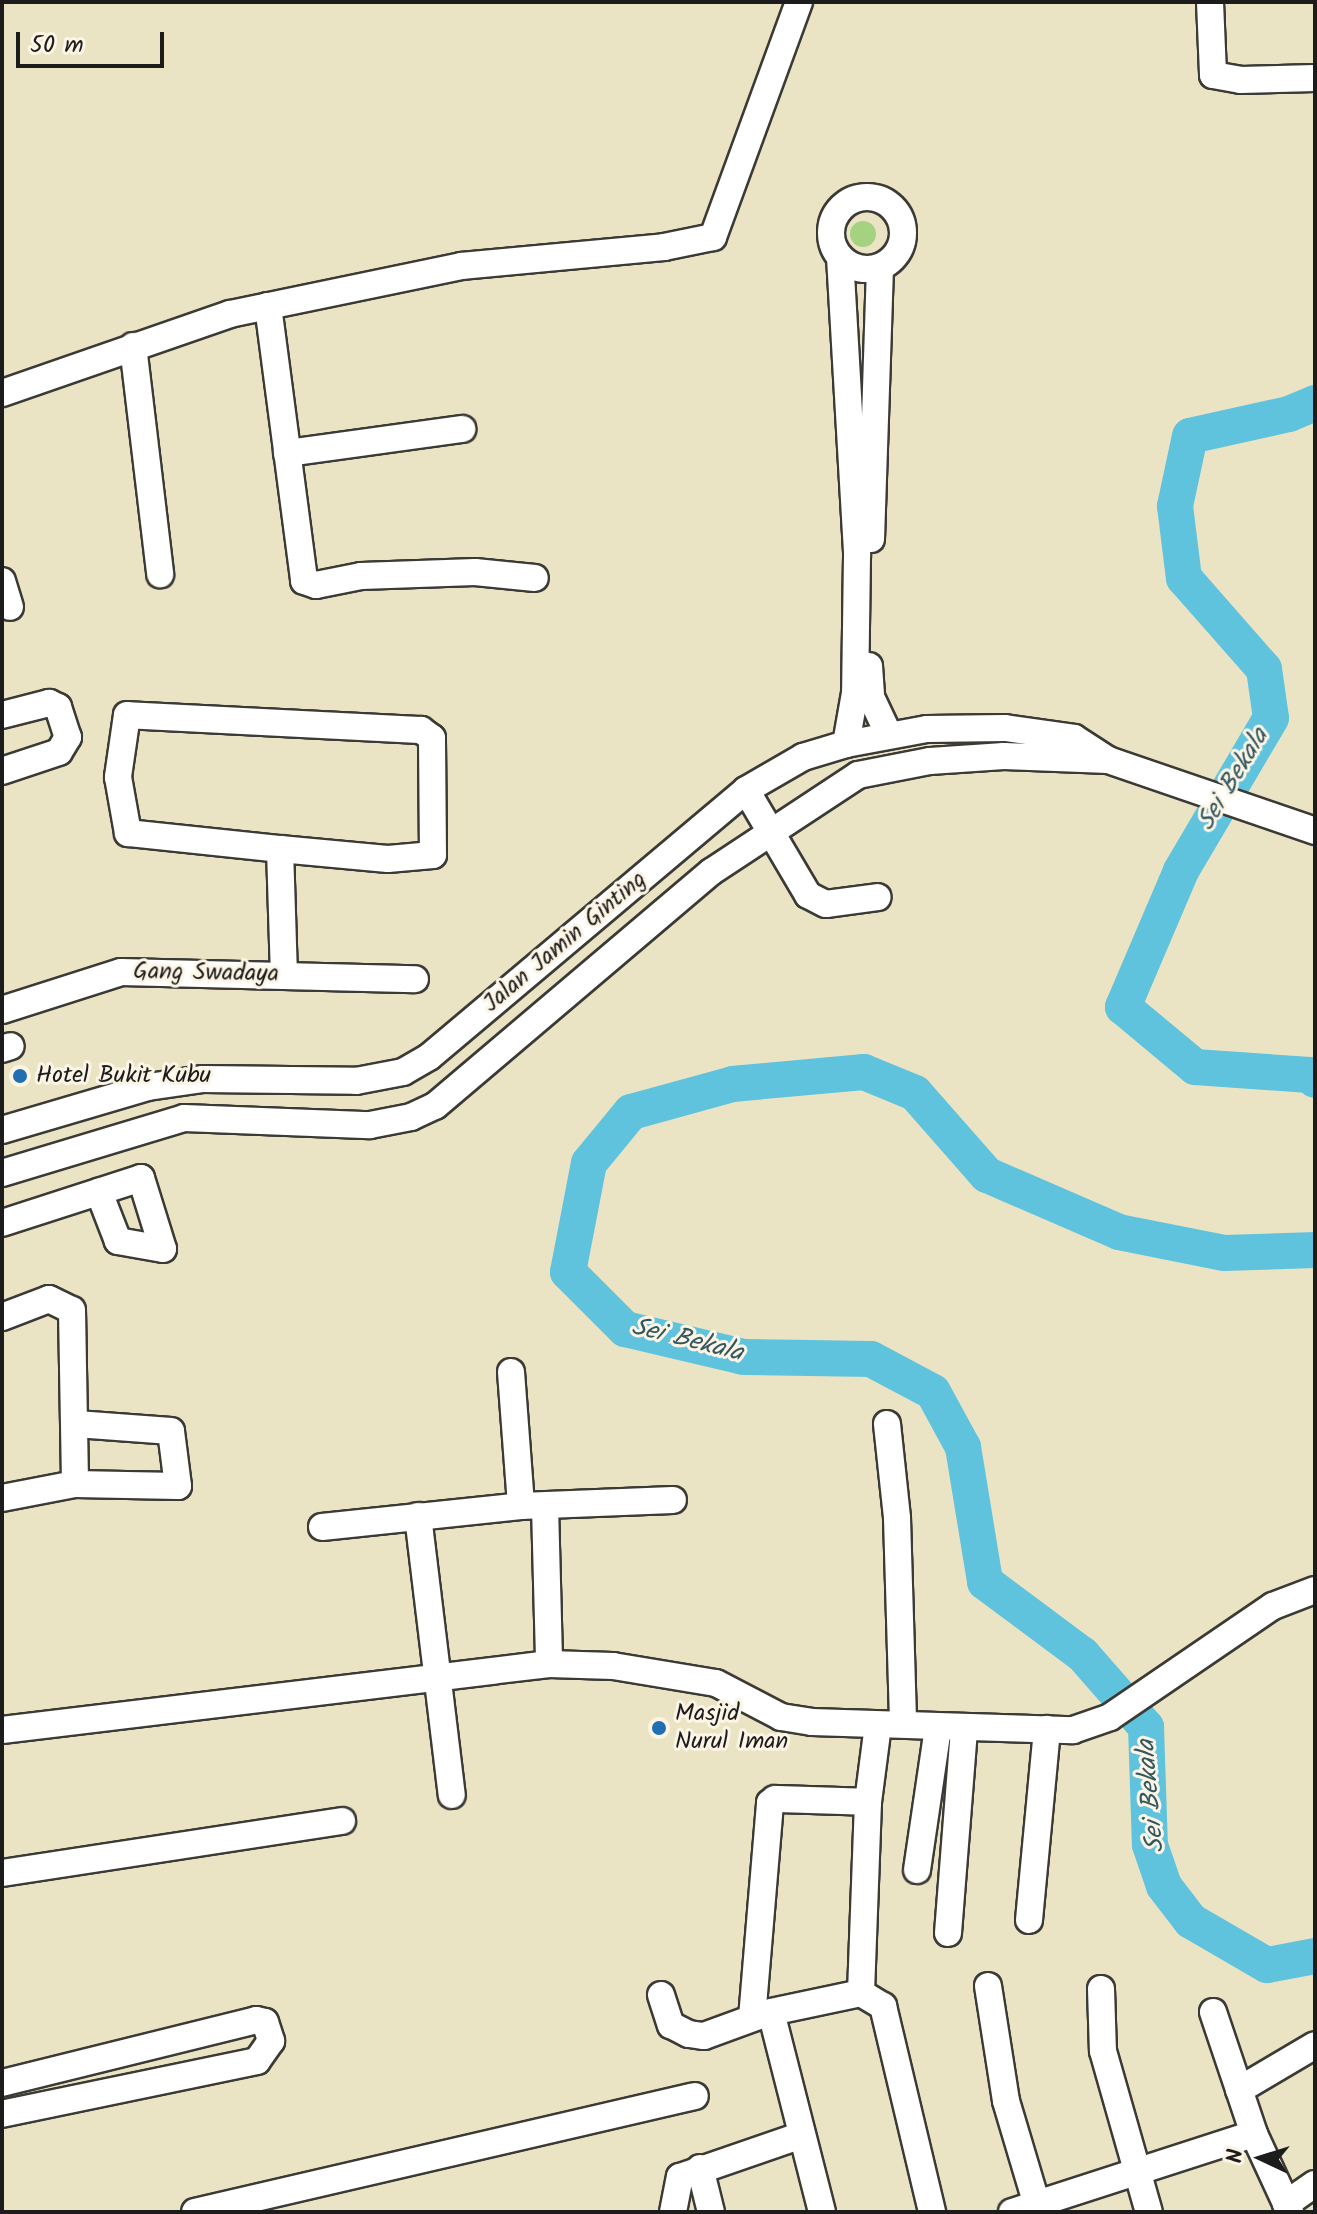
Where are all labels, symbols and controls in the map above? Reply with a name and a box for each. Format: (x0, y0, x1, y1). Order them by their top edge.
scale bar (20, 16, 168, 66)
text: 50 m (30, 26, 84, 65)
water label: Sei Bekala (1191, 723, 1277, 837)
street label: Jalan Jamin Ginting (478, 865, 652, 1019)
street label: Gang Swadaya (133, 957, 279, 989)
place label: Hotel Bukit Kubu (36, 1062, 211, 1090)
marker: Hotel Bukit Kubu (11, 1067, 29, 1085)
water label: Sei Bekala (628, 1312, 746, 1370)
place label: Masjid Nurul Iman (675, 1700, 788, 1756)
marker: Masjid Nurul Iman (650, 1719, 668, 1737)
water label: Sei Bekala (1132, 1738, 1172, 1854)
north arrow (1221, 2118, 1301, 2198)
text: N (1219, 2148, 1255, 2164)

